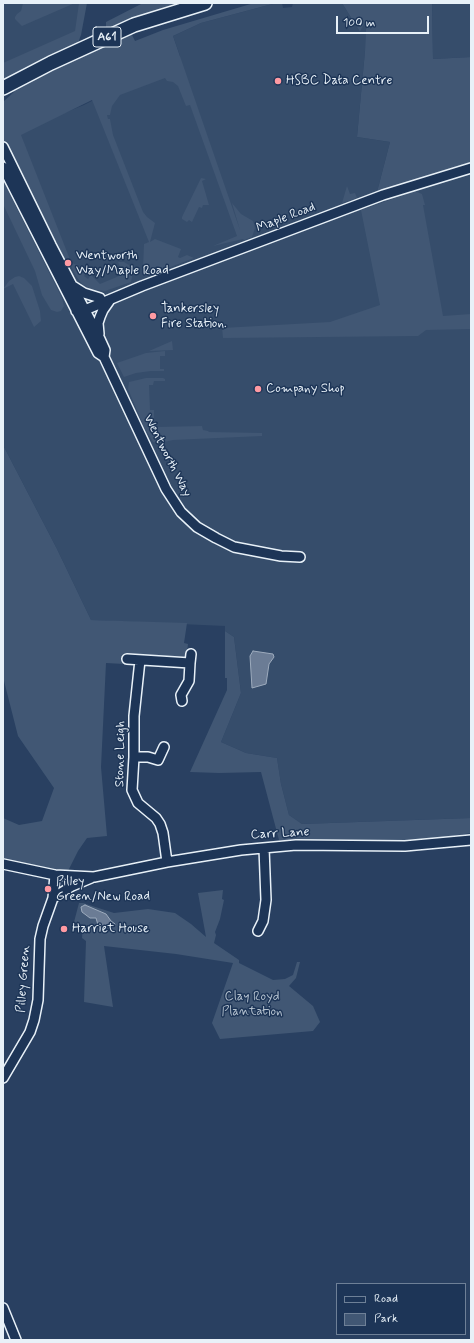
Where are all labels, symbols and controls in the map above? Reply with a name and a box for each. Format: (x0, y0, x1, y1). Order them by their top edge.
scale bar (338, 8, 431, 34)
text: 100 m (343, 15, 375, 31)
road number: A61 (93, 27, 121, 47)
place label: HSBC Data Centre (286, 73, 392, 89)
marker: HSBC Data Centre (273, 76, 283, 86)
street label: Maple Road (254, 200, 318, 236)
place label: Wentworth Way/Maple Road (76, 248, 169, 279)
marker: Wentworth Way/Maple Road (63, 258, 73, 268)
place label: Tankersley Fire Station. (161, 301, 227, 332)
marker: Tankersley Fire Station. (148, 311, 158, 321)
place label: Company Shop (266, 381, 345, 397)
marker: Company Shop (253, 384, 263, 394)
street label: Wentworth Way (140, 412, 194, 500)
street label: Stone Leigh (113, 721, 129, 787)
street label: Carr Lane (250, 825, 310, 843)
place label: Pilley Green/New Road (56, 874, 150, 905)
marker: Pilley Green/New Road (43, 884, 53, 894)
place label: Harriet House (72, 921, 149, 937)
marker: Harriet House (59, 924, 69, 934)
street label: Pilley Green (14, 945, 34, 1013)
park label: Clay Royd Plantation (221, 989, 283, 1020)
legend (336, 1283, 466, 1335)
text: Road (374, 1291, 398, 1307)
text: Park (374, 1311, 398, 1327)

